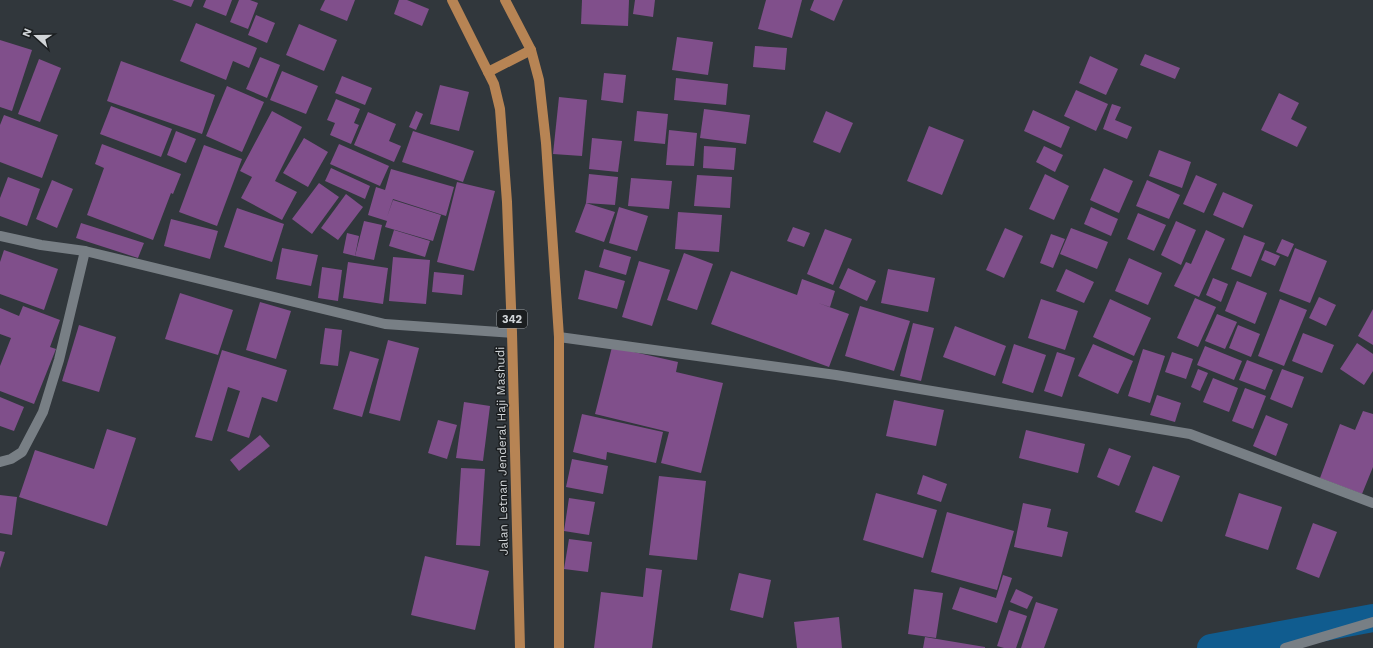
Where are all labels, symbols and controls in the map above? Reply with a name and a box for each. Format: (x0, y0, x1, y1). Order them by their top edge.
north arrow (16, 16, 56, 56)
text: N (20, 26, 35, 39)
road number: 342 (497, 310, 527, 328)
street label: Jalan Letnan Jenderal Haji Mashudi (493, 347, 511, 555)

